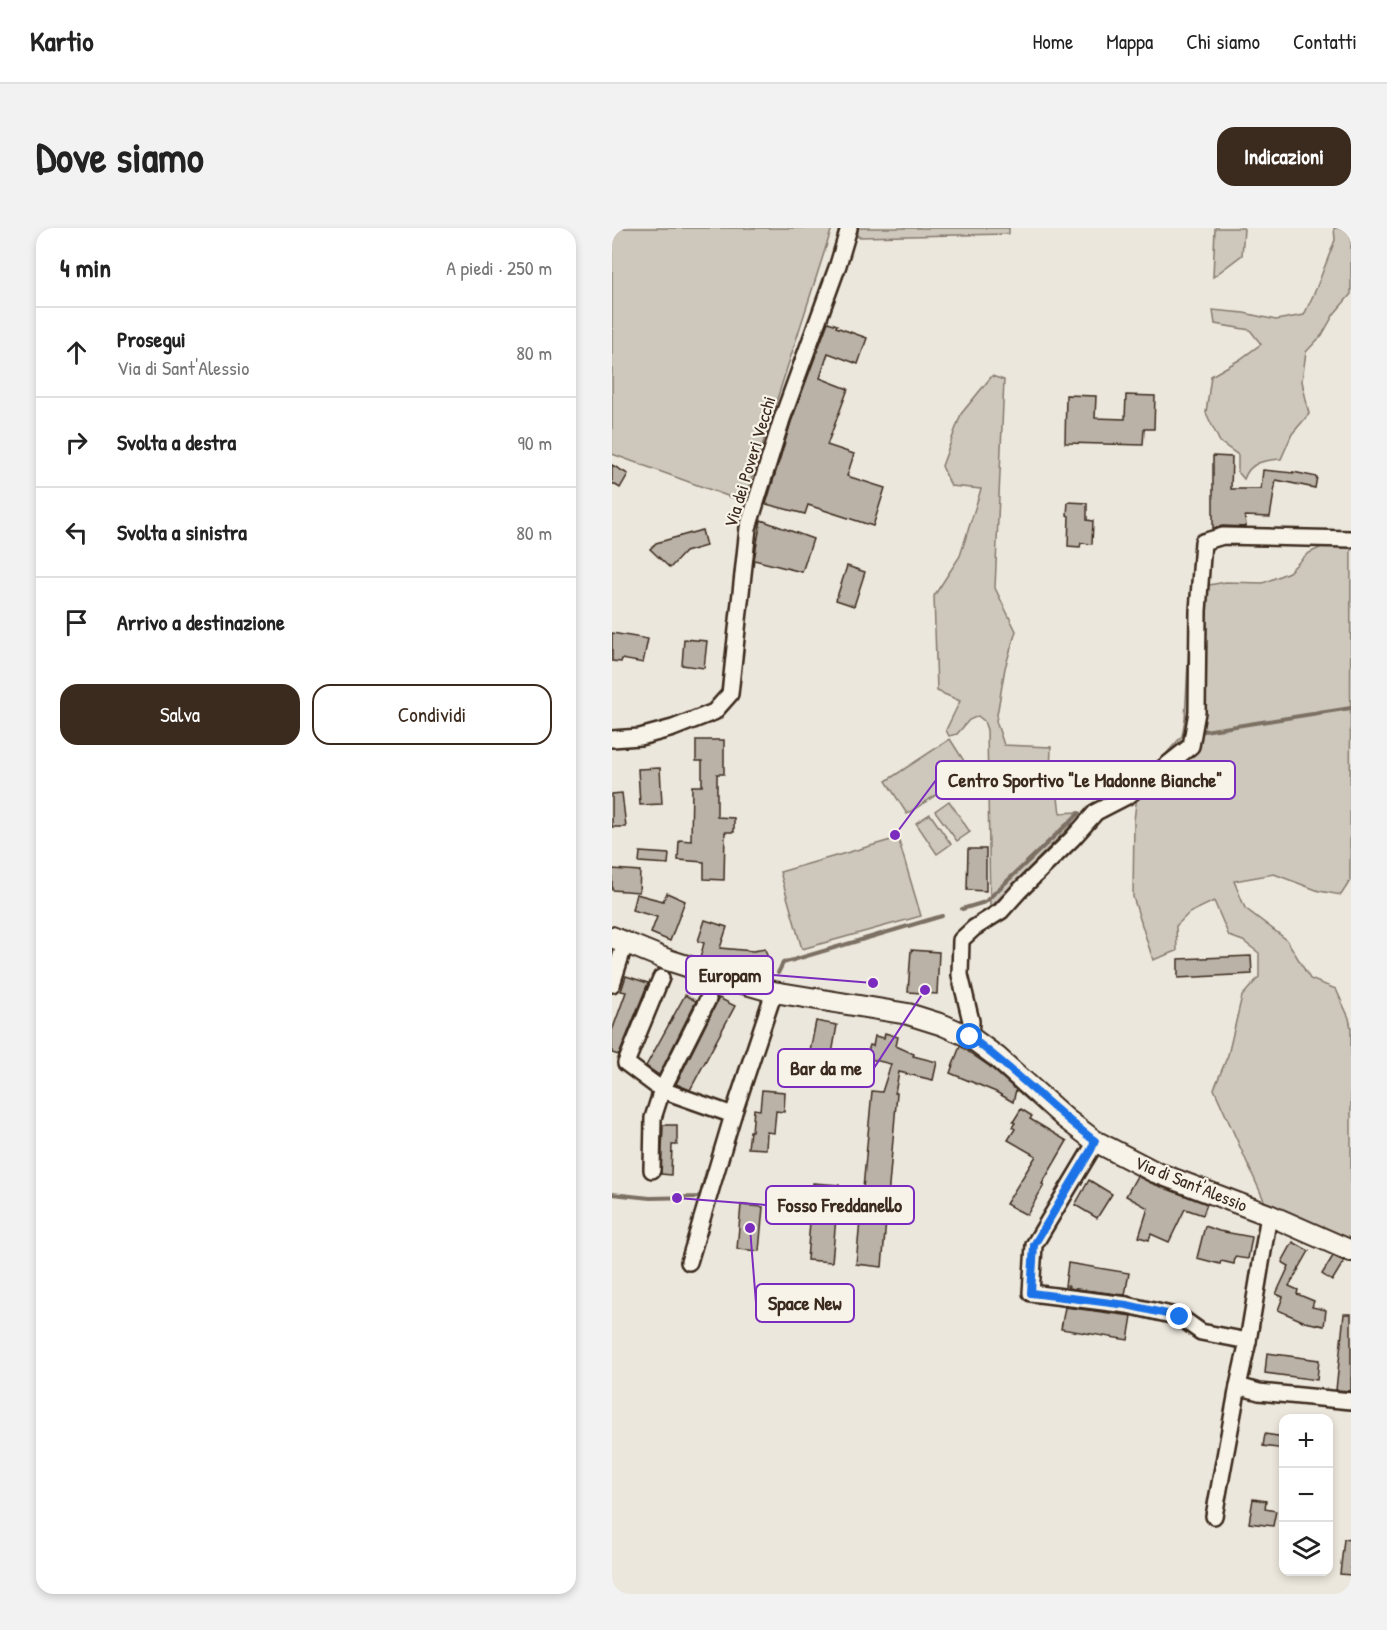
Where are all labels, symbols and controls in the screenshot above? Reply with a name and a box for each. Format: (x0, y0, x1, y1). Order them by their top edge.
text: Kartio (30, 22, 94, 60)
text: Home (1032, 27, 1073, 56)
text: Mappa (1106, 27, 1153, 56)
text: Chi siamo (1186, 27, 1260, 56)
text: Contatti (1293, 27, 1357, 56)
button: Indicazioni (1217, 127, 1351, 186)
text: Dove siamo (36, 128, 204, 185)
text: 4 min (60, 250, 111, 285)
text: A piedi · 250 m (446, 254, 552, 281)
text: Prosegui (117, 324, 186, 354)
icon: ahead (60, 336, 93, 369)
text: 80 m (516, 339, 552, 366)
text: Via di Sant'Alessio (117, 354, 249, 381)
street label: Via dei Poveri Vecchi (718, 393, 781, 530)
icon: right (60, 426, 93, 459)
text: Svolta a destra (117, 427, 236, 457)
text: 90 m (518, 429, 552, 456)
icon: left (60, 516, 93, 549)
text: Svolta a sinistra (117, 517, 247, 547)
text: 80 m (516, 519, 552, 546)
icon: arrive (60, 606, 93, 639)
text: Arrivo a destinazione (117, 607, 285, 637)
button: Salva (60, 684, 300, 745)
button: Condividi (312, 684, 552, 745)
callout: Centro Sportivo "Le Madonne Bianche" (936, 761, 1235, 799)
text: Centro Sportivo "Le Madonne Bianche" (948, 766, 1222, 794)
callout: Europam (686, 956, 773, 994)
text: Europam (699, 961, 762, 989)
route start (956, 1023, 982, 1049)
callout: Bar da me (778, 1049, 874, 1087)
text: Bar da me (790, 1054, 862, 1081)
street label: Via di Sant'Alessio (1131, 1150, 1251, 1217)
callout: Fosso Freddanello (766, 1186, 914, 1224)
text: Fosso Freddanello (777, 1191, 902, 1218)
callout: Space New (756, 1284, 854, 1322)
text: Space New (768, 1289, 843, 1317)
route end (1166, 1303, 1192, 1329)
map controls (1279, 1414, 1333, 1576)
button: + (1279, 1414, 1333, 1468)
button: − (1279, 1468, 1333, 1522)
button: layers (1279, 1522, 1333, 1576)

